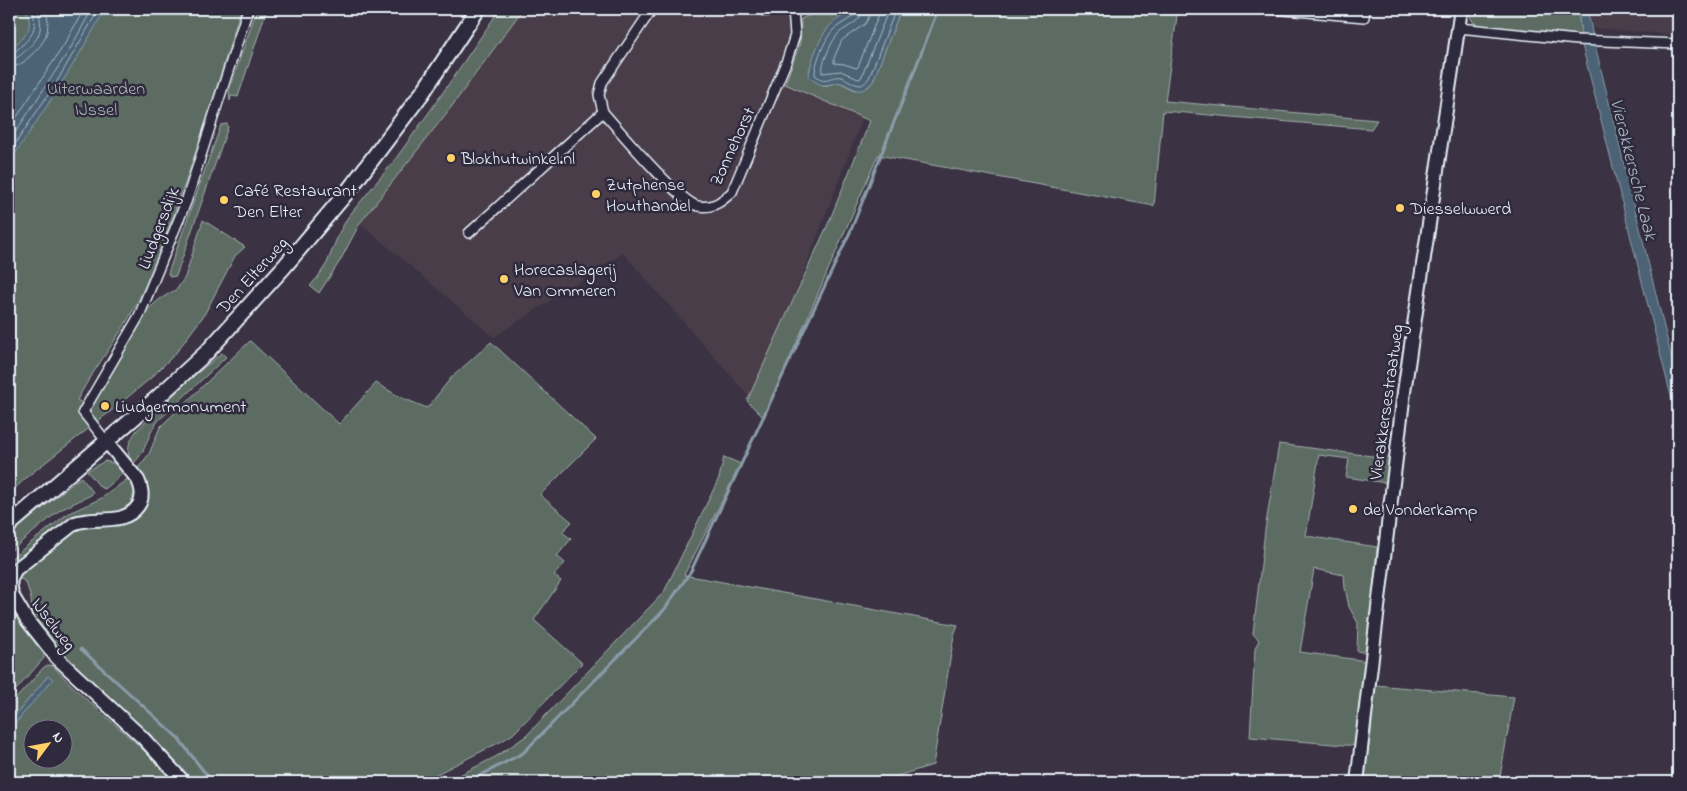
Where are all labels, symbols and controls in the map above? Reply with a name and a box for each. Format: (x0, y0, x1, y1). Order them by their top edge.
park label: Uiterwaarden IJssel (47, 77, 145, 124)
water label: Vierakkersche Laak (1602, 96, 1663, 244)
street label: Zonnehorst (704, 103, 763, 190)
place label: Blokhutwinkel.nl (460, 147, 575, 173)
marker: Blokhutwinkel.nl (445, 152, 457, 164)
place label: Zutphense Houthandel (606, 173, 690, 220)
place label: Café Restaurant Den Elter (233, 179, 357, 226)
street label: Liudgersdijk (132, 184, 188, 274)
marker: Zutphense Houthandel (590, 188, 602, 200)
marker: Café Restaurant Den Elter (218, 194, 230, 206)
place label: Diesselwwerd (1409, 197, 1511, 223)
marker: Diesselwwerd (1394, 202, 1406, 214)
street label: Den Elterweg (211, 232, 296, 322)
place label: Horecaslagerij Van Ommeren (513, 258, 616, 305)
marker: Horecaslagerij Van Ommeren (498, 273, 510, 285)
street label: Vierakkersestraatweg (1364, 323, 1413, 483)
place label: Liudgermonument (115, 395, 246, 422)
marker: Liudgermonument (99, 400, 111, 412)
place label: de Vonderkamp (1363, 498, 1478, 524)
marker: de Vonderkamp (1347, 503, 1359, 515)
street label: IJselweg (23, 593, 81, 658)
north arrow (22, 718, 72, 768)
text: N (46, 728, 69, 747)

